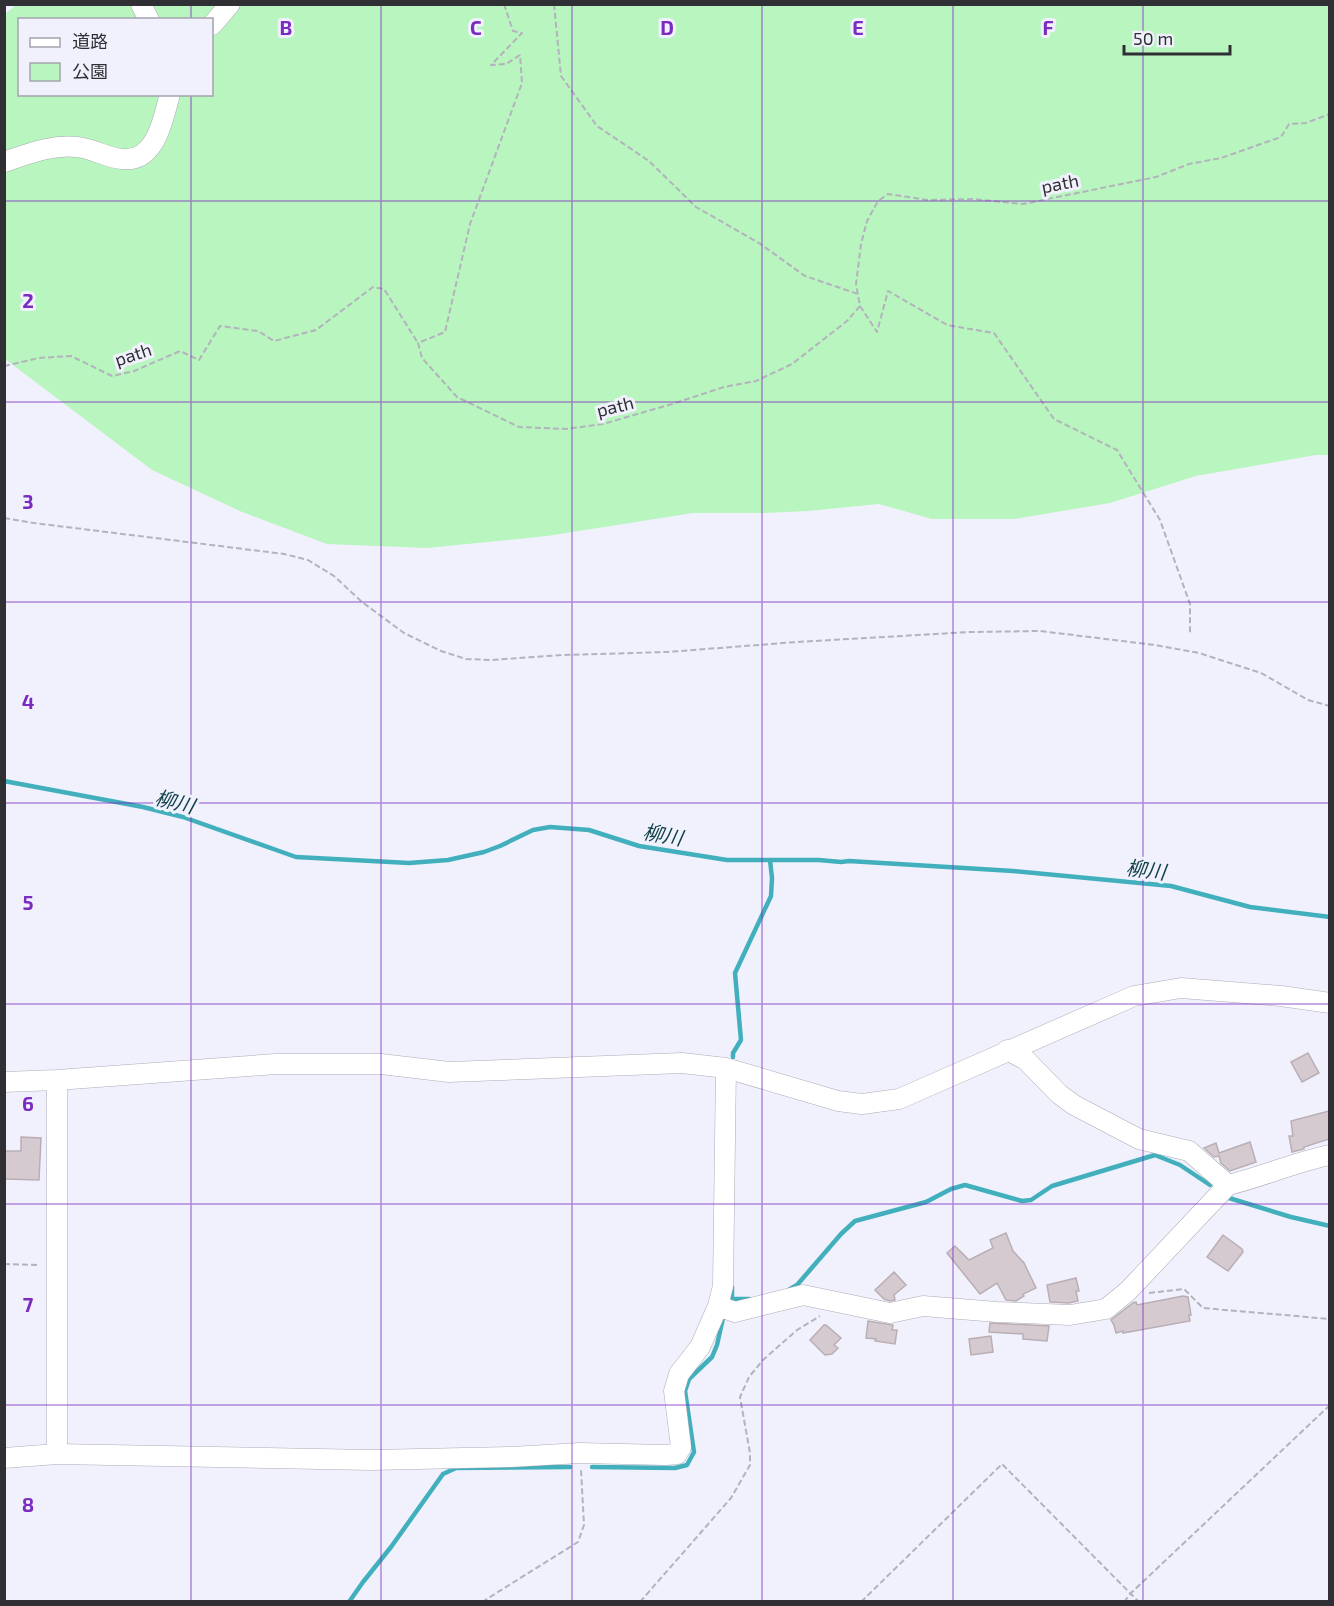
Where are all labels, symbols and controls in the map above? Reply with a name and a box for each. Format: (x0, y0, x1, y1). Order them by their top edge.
text: B (280, 15, 292, 39)
text: C (470, 15, 482, 39)
text: D (660, 15, 674, 39)
text: E (852, 15, 864, 39)
text: F (1042, 15, 1054, 39)
legend (18, 18, 213, 96)
scale bar (1124, 18, 1230, 56)
text: 50 m (1133, 27, 1173, 49)
text: 道路 (72, 30, 108, 52)
text: 公園 (72, 60, 108, 82)
street label: path (1039, 169, 1081, 197)
text: 2 (22, 288, 34, 312)
street label: path (112, 338, 154, 370)
street label: path (594, 391, 636, 421)
text: 3 (22, 489, 34, 513)
text: 4 (22, 689, 35, 713)
water label: 柳川 (153, 785, 199, 818)
water label: 柳川 (641, 819, 687, 850)
water label: 柳川 (1125, 855, 1169, 884)
text: 5 (22, 890, 34, 914)
text: 6 (22, 1091, 34, 1115)
text: 7 (23, 1292, 34, 1316)
text: 8 (22, 1492, 34, 1516)

